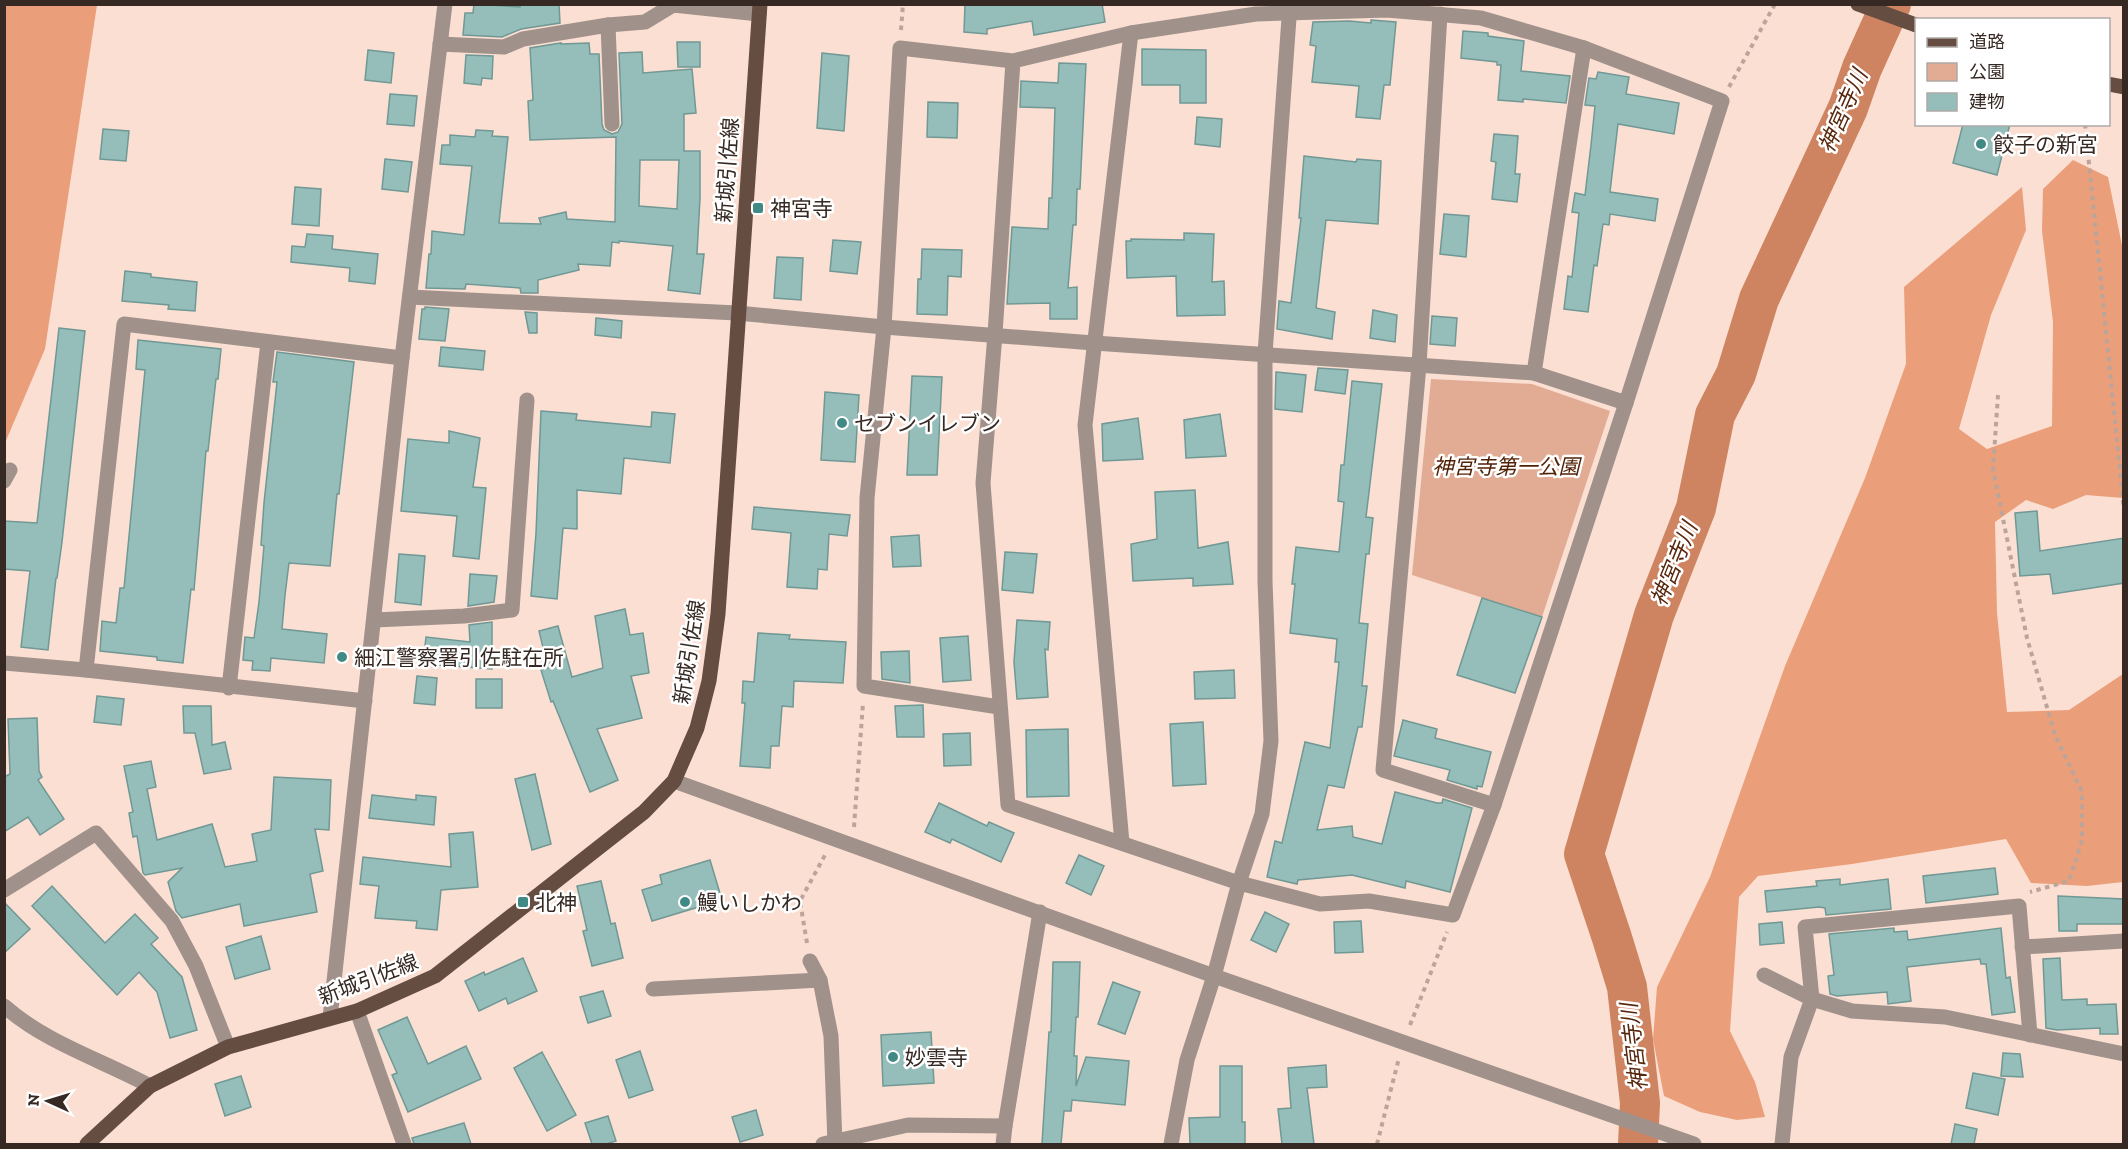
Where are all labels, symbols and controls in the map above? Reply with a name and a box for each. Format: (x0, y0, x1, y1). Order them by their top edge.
legend (1915, 18, 2110, 126)
text: 道路 (1969, 31, 2005, 53)
text: 公園 (1969, 61, 2005, 83)
water label: 神宮寺川 (1813, 63, 1874, 157)
text: 建物 (1969, 91, 2005, 113)
street label: 新城引佐線 (711, 117, 743, 223)
place label: 餃子の新宮 (1993, 132, 2098, 157)
marker: 餃子の新宮 (1974, 137, 1988, 151)
place label: 神宮寺 (770, 196, 833, 221)
marker: 神宮寺 (751, 201, 765, 215)
place label: セブンイレブン (854, 411, 1001, 436)
marker: セブンイレブン (835, 416, 849, 430)
park label: 神宮寺第一公園 (1433, 454, 1582, 479)
water label: 神宮寺川 (1645, 516, 1704, 610)
street label: 新城引佐線 (668, 598, 710, 706)
place label: 細江警察署引佐駐在所 (354, 645, 564, 670)
marker: 細江警察署引佐駐在所 (335, 650, 349, 664)
place label: 北神 (535, 890, 577, 915)
place label: 鰻いしかわ (697, 890, 802, 915)
marker: 北神 (516, 895, 530, 909)
marker: 鰻いしかわ (678, 895, 692, 909)
street label: 新城引佐線 (315, 949, 421, 1009)
water label: 神宮寺川 (1615, 1000, 1653, 1092)
place label: 妙雲寺 (905, 1045, 968, 1070)
marker: 妙雲寺 (886, 1050, 900, 1064)
north arrow (18, 1071, 78, 1131)
text: N (24, 1093, 43, 1107)

